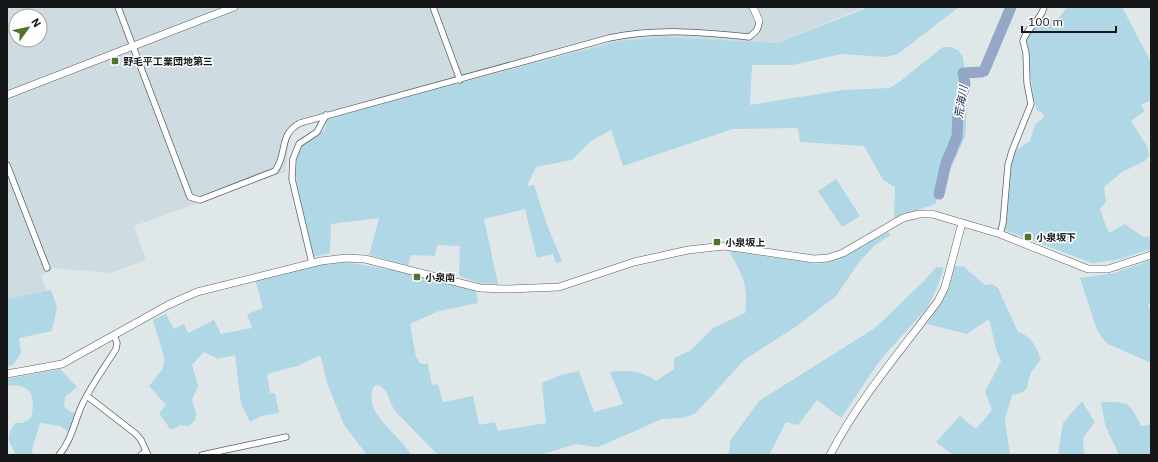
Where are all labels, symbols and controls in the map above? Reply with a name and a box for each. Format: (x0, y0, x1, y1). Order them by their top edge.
north arrow (8, 8, 48, 48)
scale bar (1022, 8, 1116, 34)
text: 100 m (1028, 14, 1063, 29)
text: N (28, 15, 44, 30)
place label: 野毛平工業団地第三 (123, 55, 213, 68)
marker: 野毛平工業団地第三 (110, 56, 120, 66)
water label: 荒海川 (952, 84, 971, 119)
place label: 小泉坂下 (1036, 231, 1076, 244)
marker: 小泉坂下 (1023, 232, 1033, 242)
place label: 小泉坂上 (725, 236, 765, 249)
marker: 小泉坂上 (712, 237, 722, 247)
place label: 小泉南 (425, 271, 455, 284)
marker: 小泉南 (412, 272, 422, 282)

